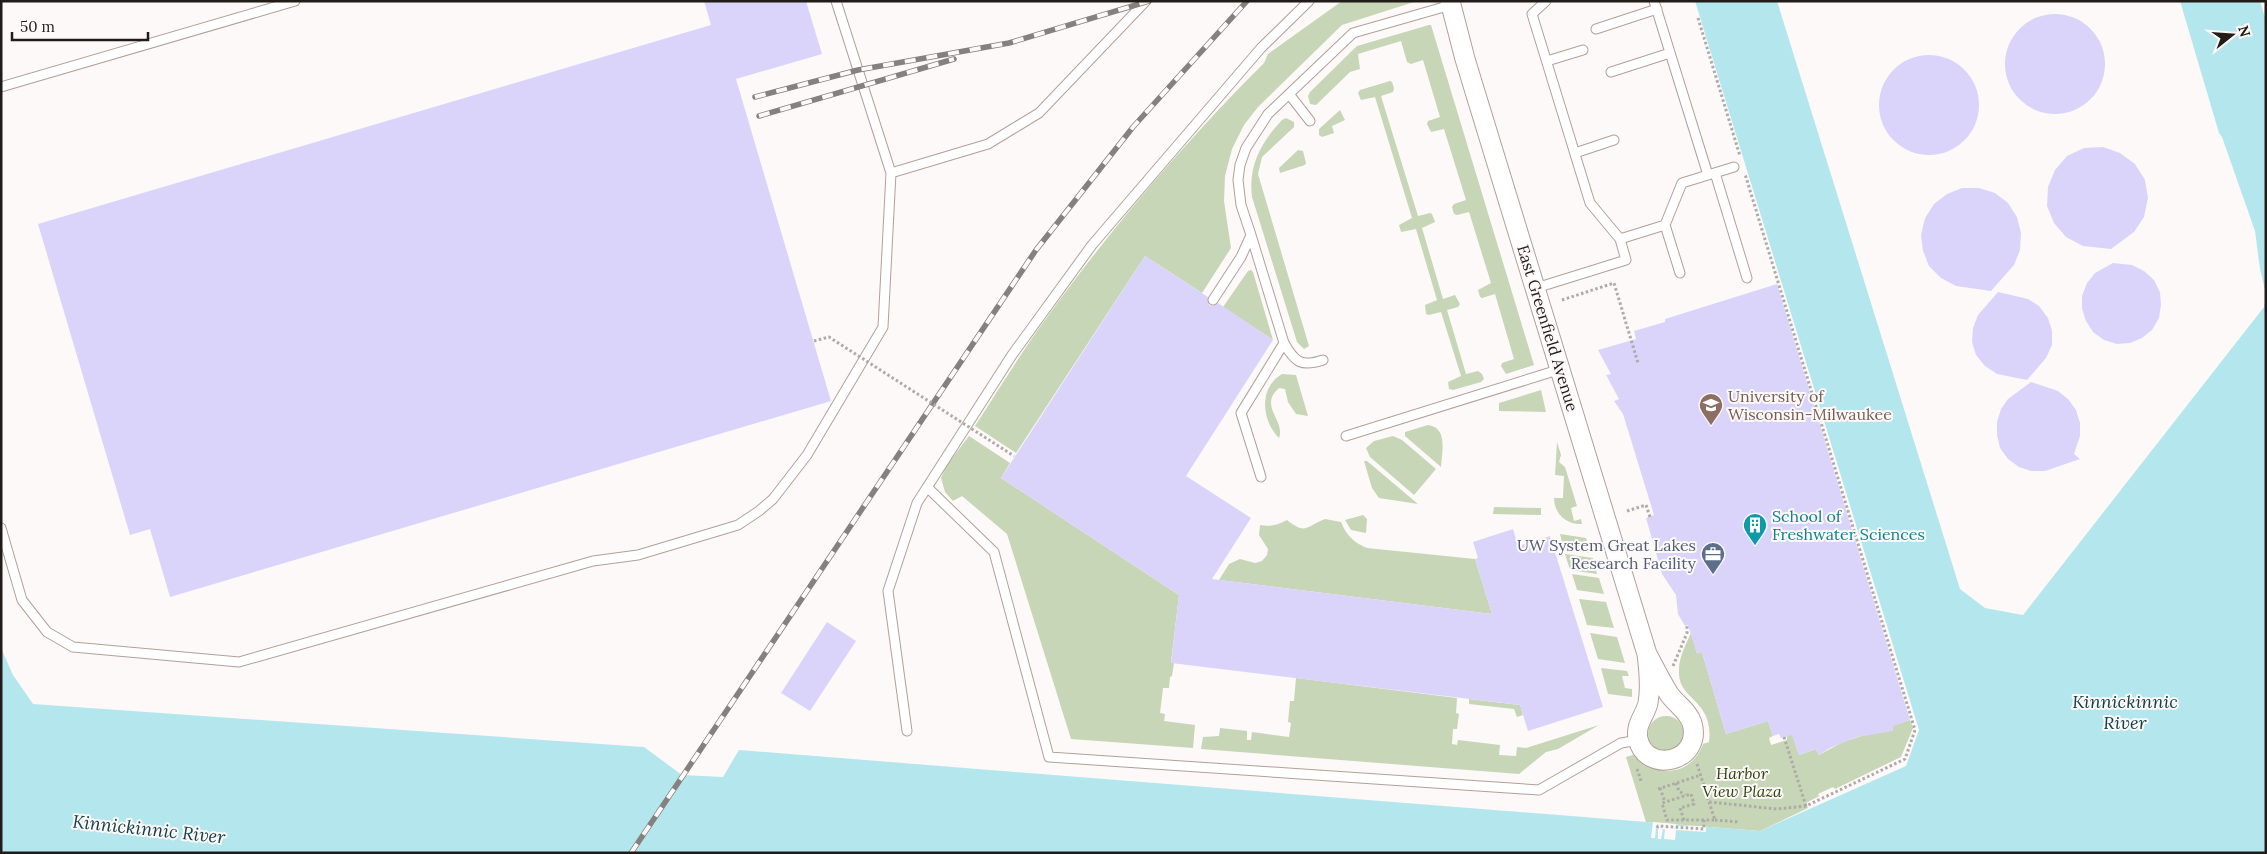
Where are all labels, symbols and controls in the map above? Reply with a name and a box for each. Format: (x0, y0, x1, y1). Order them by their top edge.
scale bar (12, 10, 149, 42)
north arrow (2207, 10, 2257, 60)
text: 50 m (20, 17, 55, 36)
text: N (2234, 23, 2255, 39)
street label: East Greenfield Avenue (1513, 242, 1583, 414)
place label: University of Wisconsin-Milwaukee (1728, 386, 1892, 424)
school or university icon: University of Wisconsin-Milwaukee (1698, 392, 1724, 426)
place label: School of Freshwater Sciences (1772, 506, 1925, 544)
building icon: School of Freshwater Sciences (1742, 512, 1768, 546)
place label: UW System Great Lakes Research Facility (1517, 535, 1697, 573)
office icon: UW System Great Lakes Research Facility (1700, 541, 1726, 575)
water label: Kinnickinnic River (2072, 690, 2178, 734)
park label: Harbor View Plaza (1702, 763, 1782, 801)
water label: Kinnickinnic River (71, 810, 227, 849)

